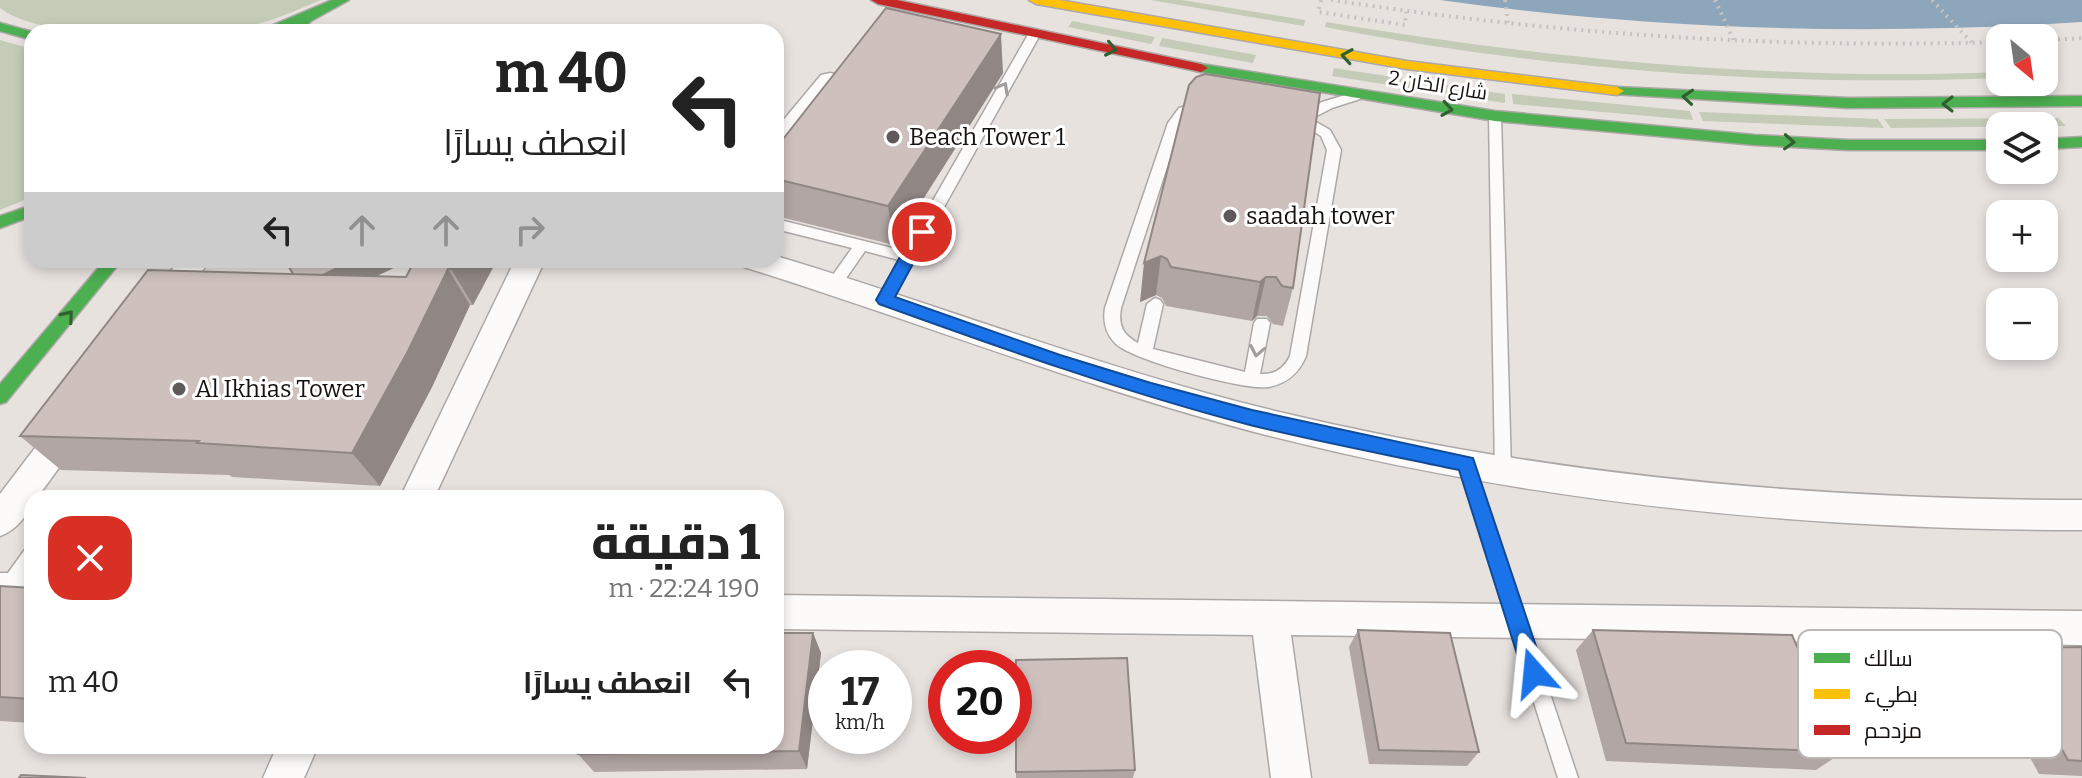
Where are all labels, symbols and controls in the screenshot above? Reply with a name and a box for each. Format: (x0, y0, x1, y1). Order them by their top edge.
north arrow (1986, 24, 2058, 96)
map controls (1986, 24, 2058, 360)
text: 40 m (495, 40, 628, 107)
one-way arrow (1104, 40, 1117, 57)
one-way arrow (1340, 48, 1354, 65)
icon: left (656, 56, 760, 160)
street label: شارع الخان 2 (1387, 65, 1489, 107)
one-way arrow (993, 82, 1009, 96)
one-way arrow (1681, 89, 1694, 106)
one-way arrow (1941, 95, 1954, 113)
one-way arrow (1440, 100, 1453, 117)
button: layers (1986, 112, 2058, 184)
text: انعطف يسارًا (443, 121, 628, 165)
place label: Beach Tower 1 (909, 123, 1066, 151)
marker: Beach Tower 1 (884, 128, 902, 146)
one-way arrow (1783, 133, 1796, 150)
pin (888, 198, 956, 266)
button: + (1986, 200, 2058, 272)
place label: saadah tower (1246, 202, 1395, 230)
marker: saadah tower (1221, 207, 1239, 225)
icon: left (256, 208, 300, 252)
icon: ahead (340, 208, 384, 252)
icon: ahead (424, 208, 468, 252)
icon: right (508, 208, 552, 252)
icon: arrive (900, 210, 944, 254)
button: − (1986, 288, 2058, 360)
one-way arrow (58, 310, 73, 325)
one-way arrow (1249, 345, 1266, 358)
place label: Al Ikhias Tower (195, 375, 365, 403)
marker: Al Ikhias Tower (170, 380, 188, 398)
text: 1 دقيقة (591, 514, 760, 572)
button: close (48, 516, 132, 600)
text: 190 m · 22:24 (609, 573, 760, 604)
legend (1798, 630, 2062, 758)
position arrow (1492, 631, 1576, 715)
text: سالك (1864, 645, 1913, 672)
speed limit sign: 20 (928, 650, 1032, 754)
icon: left (716, 660, 760, 704)
text: 40 m (48, 664, 119, 700)
text: انعطف يسارًا (523, 665, 692, 701)
text: 17 (841, 668, 879, 716)
text: بطيء (1864, 681, 1918, 711)
text: km/h (835, 710, 885, 734)
text: مزدحم (1864, 717, 1922, 746)

